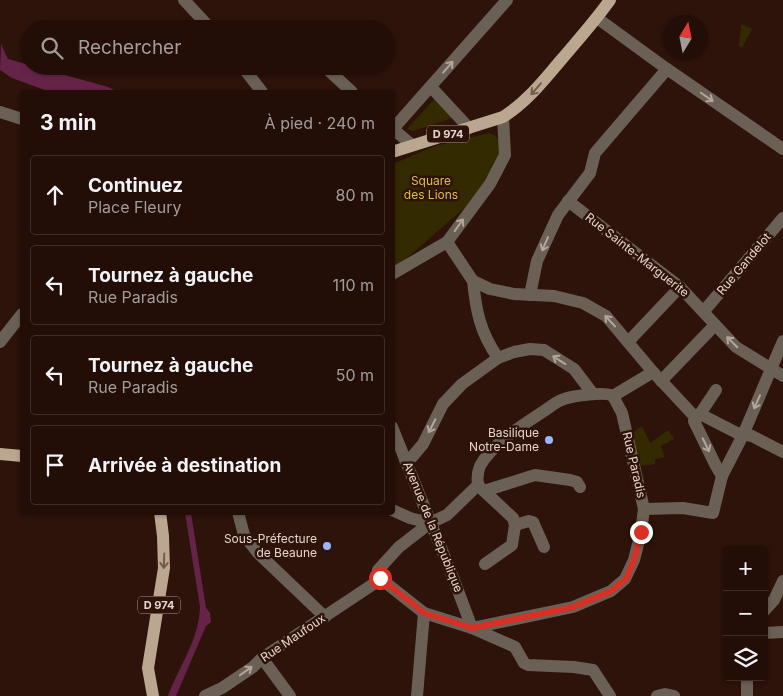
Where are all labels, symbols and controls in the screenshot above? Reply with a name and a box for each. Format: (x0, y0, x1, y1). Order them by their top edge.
north arrow (663, 15, 708, 60)
search box (20, 20, 395, 75)
icon: search (38, 34, 66, 62)
text: Rechercher (78, 36, 181, 59)
one-way arrow (442, 61, 454, 74)
one-way arrow (530, 82, 542, 95)
one-way arrow (700, 92, 714, 102)
text: 3 min (40, 110, 96, 135)
text: À pied · 240 m (265, 113, 375, 133)
road number: D 974 (427, 126, 469, 142)
park label: Square des Lions (404, 173, 458, 202)
text: Continuez (88, 174, 183, 197)
icon: ahead (41, 181, 69, 209)
text: 80 m (335, 185, 374, 205)
text: Place Fleury (88, 197, 181, 217)
street label: Rue Sainte-Marguerite (582, 209, 692, 300)
one-way arrow (454, 218, 464, 232)
street label: Rue Gandelot (713, 230, 774, 298)
one-way arrow (540, 236, 549, 251)
text: Tournez à gauche (88, 264, 253, 287)
icon: left (41, 271, 69, 299)
text: 110 m (332, 275, 374, 295)
text: Rue Paradis (88, 287, 178, 307)
one-way arrow (604, 315, 616, 328)
one-way arrow (726, 336, 738, 348)
text: Tournez à gauche (88, 354, 253, 377)
one-way arrow (553, 354, 567, 364)
icon: left (41, 361, 69, 389)
text: 50 m (336, 365, 374, 385)
text: Rue Paradis (88, 377, 178, 397)
one-way arrow (752, 394, 762, 409)
one-way arrow (427, 419, 437, 434)
place label: Basilique Notre-Dame (469, 425, 539, 454)
street label: Rue Paradis (620, 430, 649, 499)
marker: Basilique Notre-Dame (543, 434, 555, 446)
one-way arrow (702, 437, 711, 452)
icon: arrive (41, 451, 69, 479)
text: Arrivée à destination (88, 454, 281, 477)
street label: Avenue de la République (400, 459, 467, 594)
route end (630, 521, 653, 544)
place label: Sous-Préfecture de Beaune (224, 531, 317, 560)
marker: Sous-Préfecture de Beaune (321, 540, 333, 552)
map controls (723, 546, 768, 681)
button: + (723, 546, 768, 591)
one-way arrow (159, 553, 168, 569)
route start (369, 567, 392, 590)
button: − (723, 591, 768, 636)
road number: D 974 (138, 596, 180, 614)
street label: Rue Maufoux (258, 610, 328, 665)
button: layers (723, 636, 768, 681)
one-way arrow (239, 666, 253, 676)

